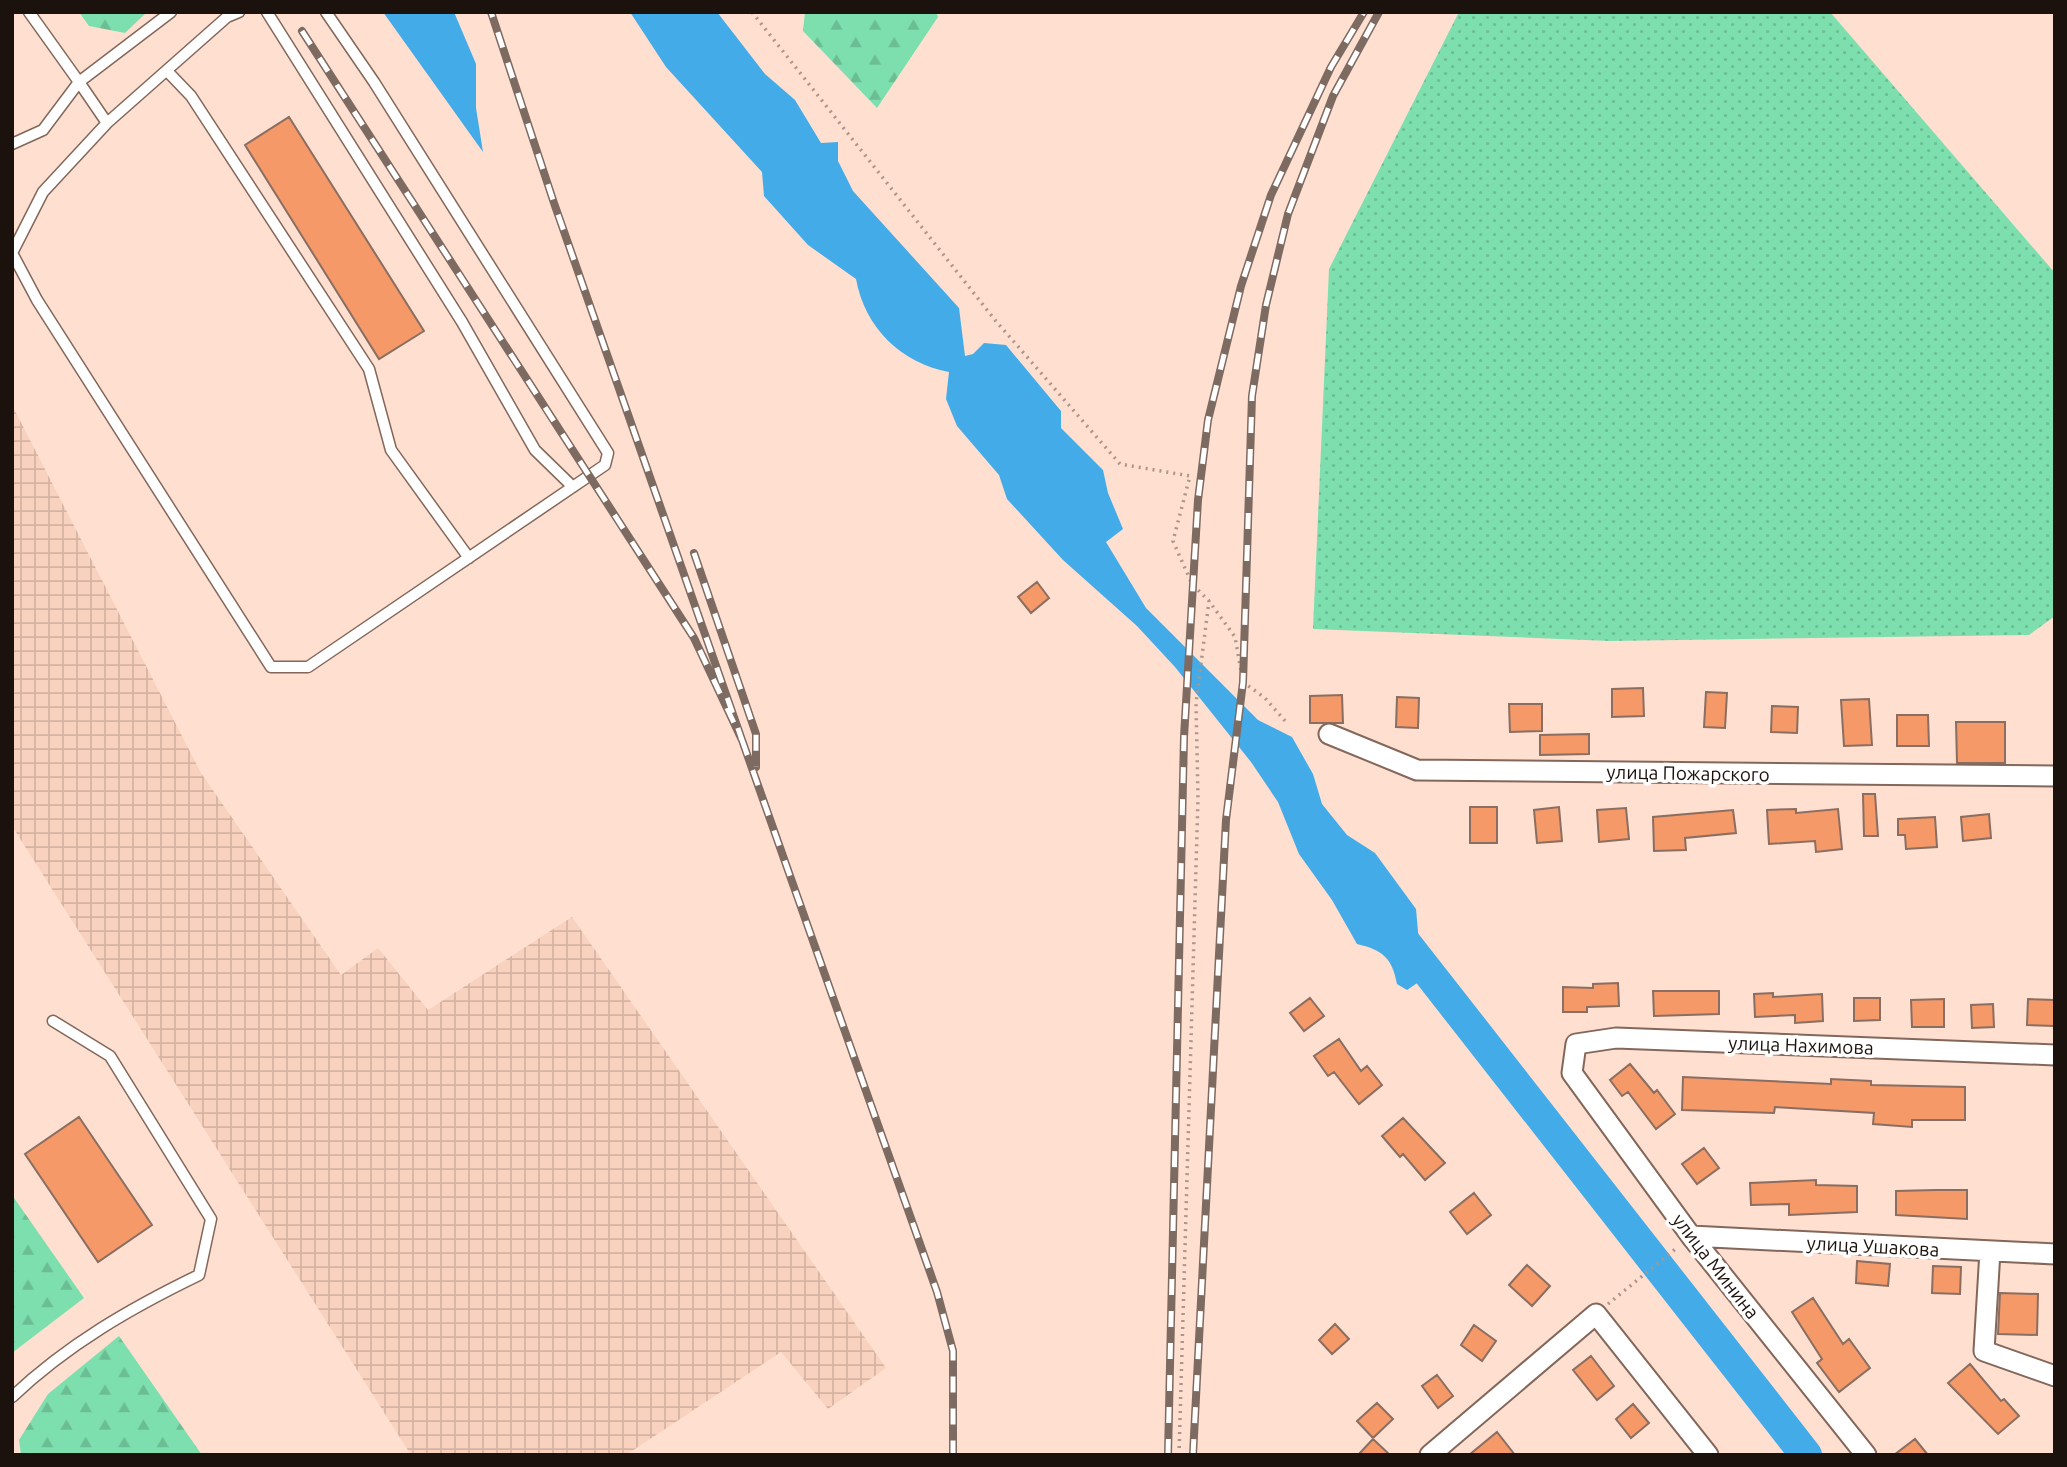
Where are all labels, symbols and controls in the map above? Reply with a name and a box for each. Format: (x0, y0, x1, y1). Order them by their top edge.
street label: улица Пожарского (1606, 761, 1770, 785)
street label: улица Нахимова (1728, 1031, 1874, 1059)
street label: улица Минина (1668, 1209, 1764, 1323)
street label: улица Ушакова (1806, 1232, 1940, 1260)

